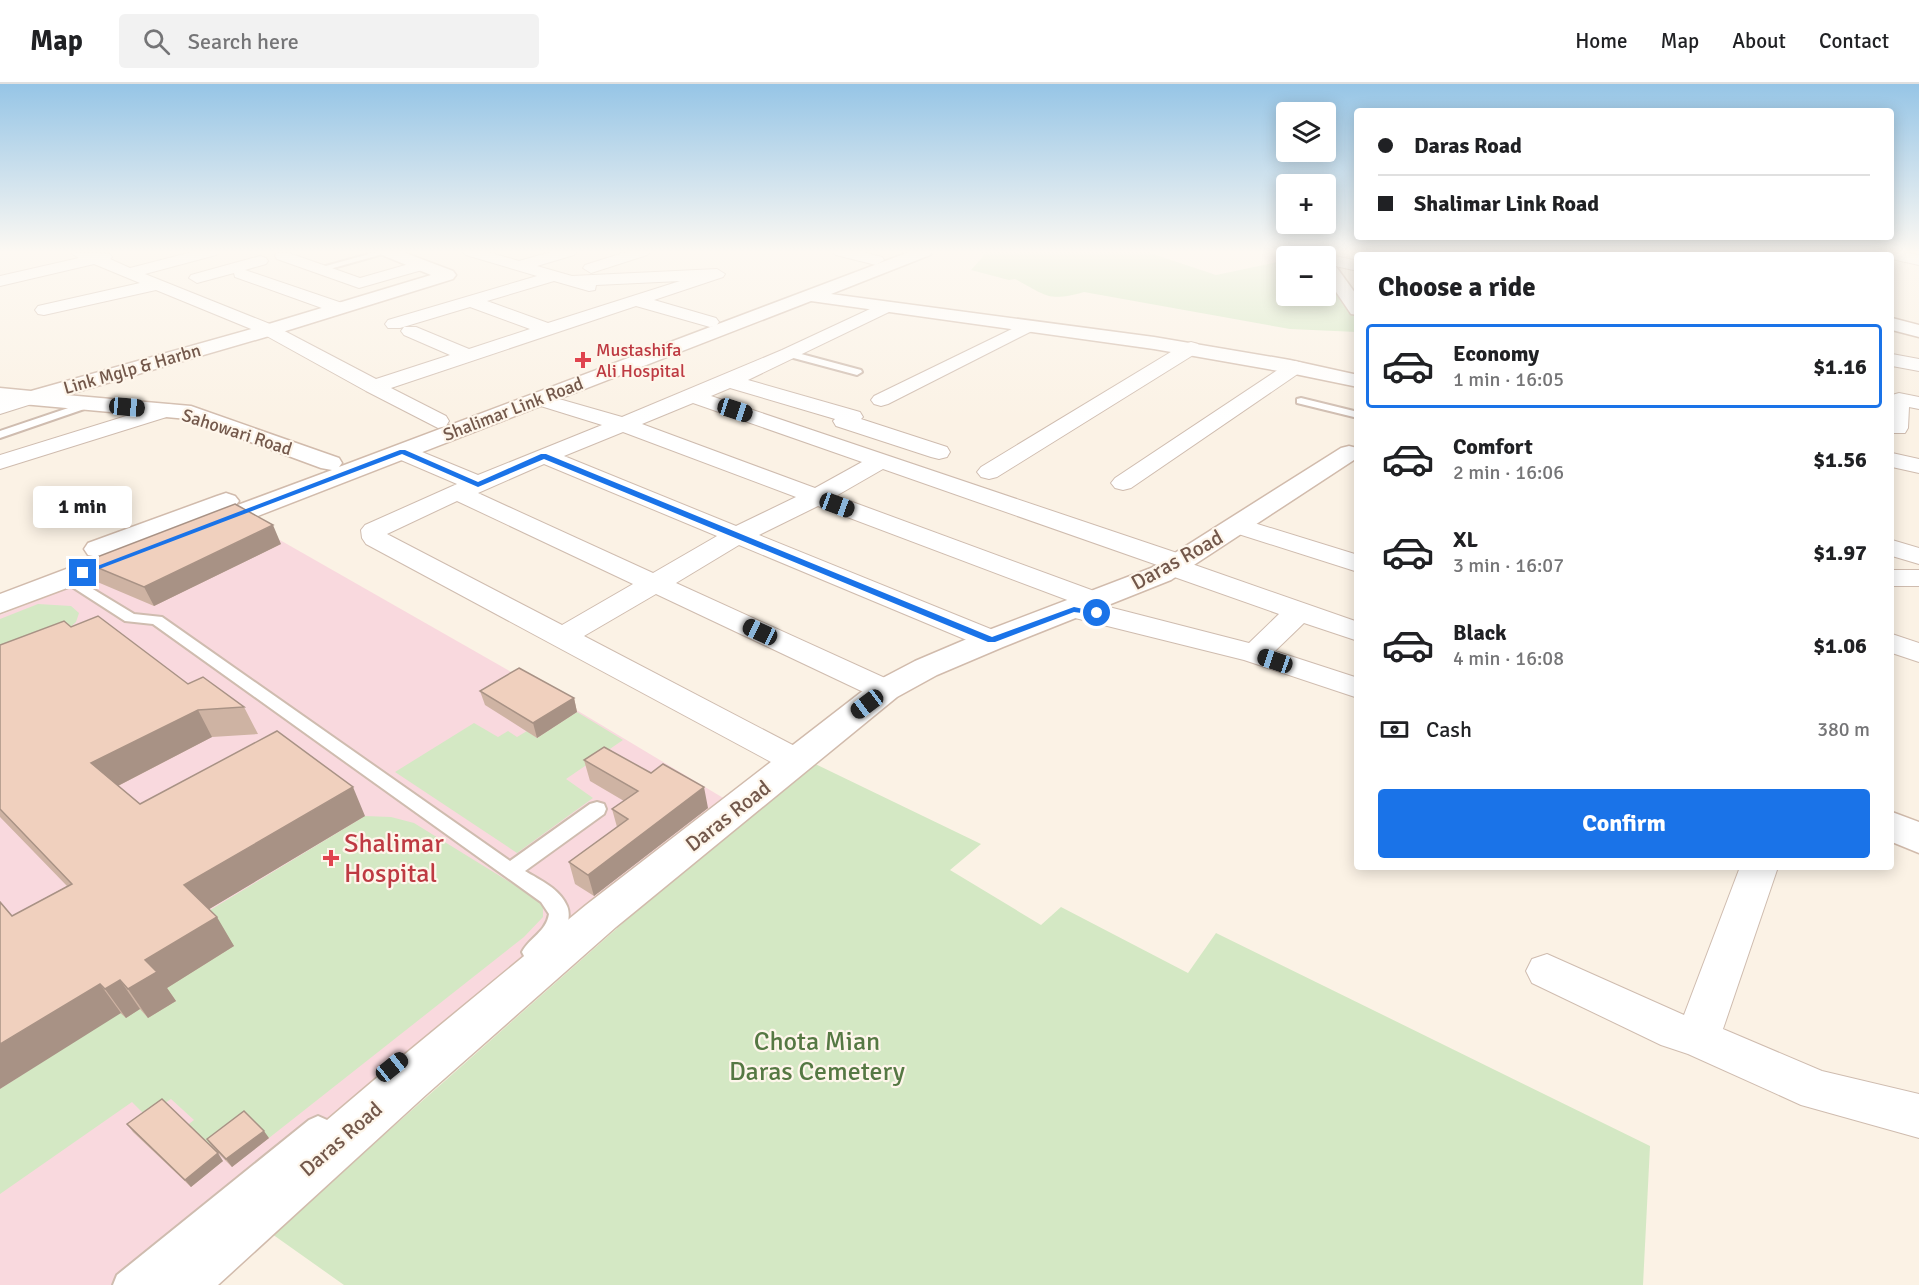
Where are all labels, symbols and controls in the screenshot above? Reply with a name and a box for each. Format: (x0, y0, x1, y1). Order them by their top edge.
search box (119, 14, 539, 68)
text: Map (30, 24, 83, 58)
icon: search (140, 25, 173, 58)
text: Search here (188, 28, 299, 55)
text: Home (1575, 28, 1628, 54)
text: Map (1661, 28, 1699, 54)
text: About (1732, 28, 1786, 54)
text: Contact (1819, 28, 1889, 54)
map controls (1276, 102, 1336, 306)
button: layers (1276, 102, 1336, 162)
text: Daras Road (1414, 132, 1522, 159)
button: + (1276, 174, 1336, 234)
text: Shalimar Link Road (1414, 190, 1599, 217)
button: − (1276, 246, 1336, 306)
text: Choose a ride (1378, 271, 1536, 304)
street label: Link Mglp & Harbn (61, 339, 203, 399)
place label: Mustashifa Ali Hospital (596, 339, 685, 382)
icon: car (1381, 339, 1435, 393)
text: Economy (1453, 340, 1539, 367)
marker: Mustashifa Ali Hospital (574, 351, 592, 369)
text: $1.16 (1813, 353, 1867, 380)
text: 1 min · 16:05 (1453, 367, 1564, 392)
street label: Shalimar Link Road (440, 372, 586, 446)
car (108, 396, 146, 418)
car (715, 396, 755, 424)
street label: Sahowari Road (179, 404, 295, 460)
icon: car (1381, 432, 1435, 486)
text: Comfort (1453, 433, 1533, 460)
text: $1.56 (1813, 446, 1867, 473)
text: 2 min · 16:06 (1453, 460, 1564, 485)
callout: 1 min (34, 486, 132, 528)
car (817, 490, 857, 520)
text: 1 min (58, 494, 107, 519)
street label: Daras Road (1127, 524, 1227, 596)
icon: car (1381, 525, 1435, 579)
text: XL (1453, 526, 1478, 553)
text: $1.97 (1813, 539, 1867, 566)
text: 3 min · 16:07 (1453, 553, 1564, 578)
route end (69, 559, 96, 586)
route start (1083, 599, 1110, 626)
car (740, 616, 780, 648)
icon: car (1381, 618, 1435, 672)
text: Black (1453, 619, 1507, 646)
text: $1.06 (1813, 632, 1867, 659)
text: 4 min · 16:08 (1453, 646, 1564, 671)
car (1255, 647, 1295, 675)
car (847, 686, 887, 722)
icon: cash (1378, 713, 1411, 746)
text: Cash (1426, 716, 1472, 743)
text: 380 m (1817, 717, 1870, 742)
street label: Daras Road (680, 775, 776, 857)
button: Confirm (1378, 789, 1870, 858)
place label: Shalimar Hospital (344, 828, 444, 890)
marker: Shalimar Hospital (322, 849, 340, 867)
park label: Chota Mian Daras Cemetery (729, 1026, 905, 1088)
car (372, 1049, 412, 1085)
street label: Daras Road (294, 1096, 388, 1182)

